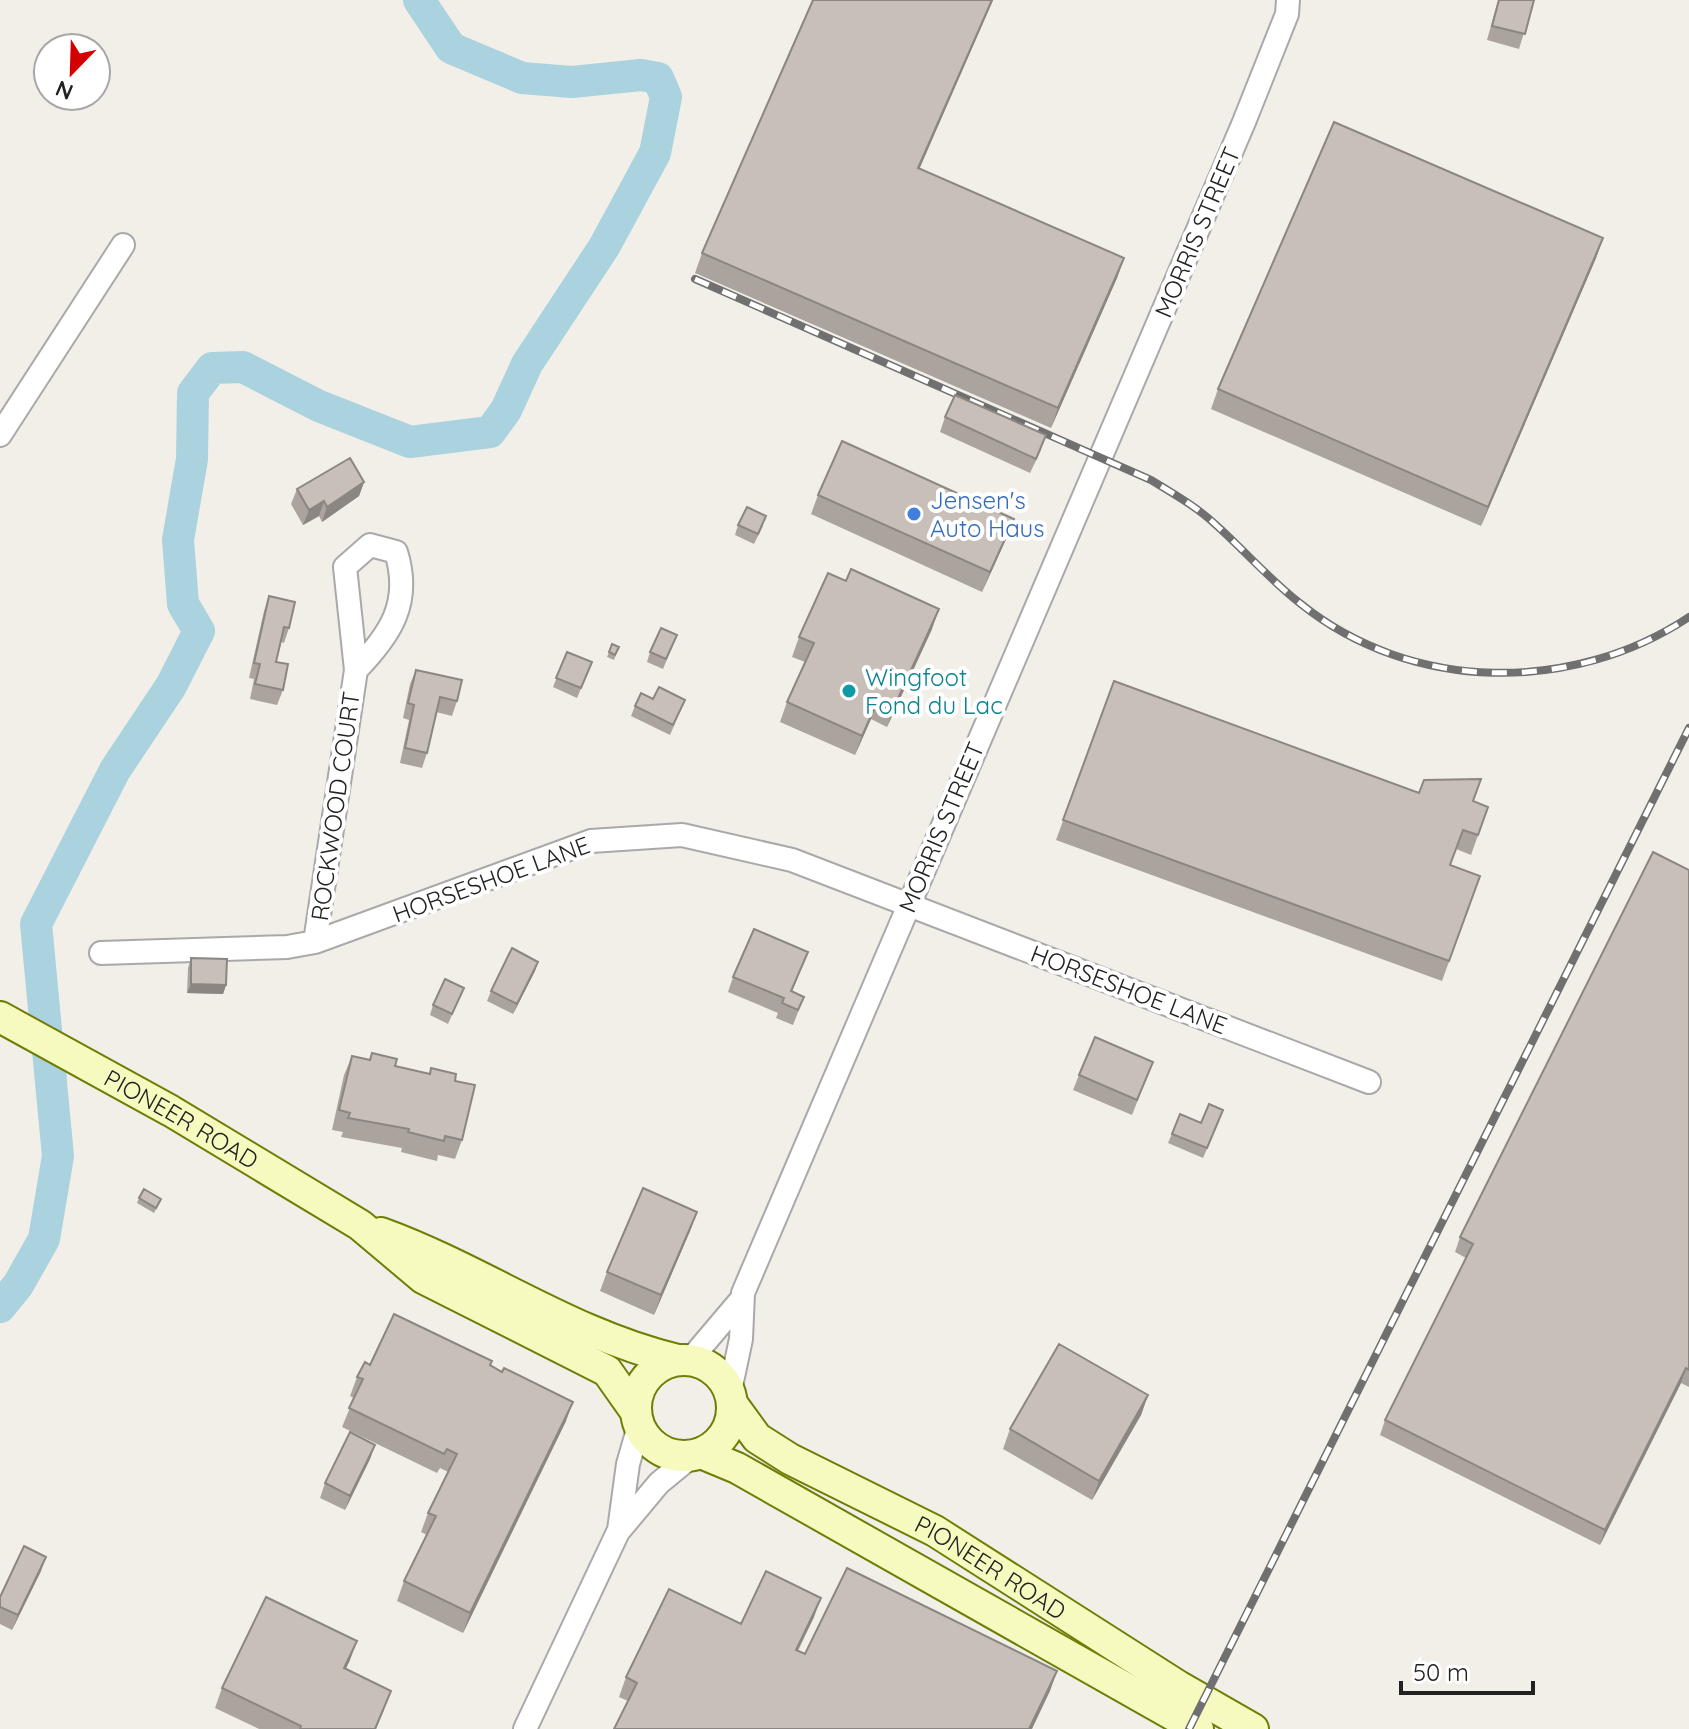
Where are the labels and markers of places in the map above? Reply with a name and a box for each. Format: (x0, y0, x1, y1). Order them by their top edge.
place label: Jensen's Auto Haus (930, 485, 1045, 543)
marker: Jensen's Auto Haus (905, 505, 923, 523)
place label: Wingfoot Fond du Lac (865, 662, 1003, 720)
marker: Wingfoot Fond du Lac (840, 682, 858, 700)

